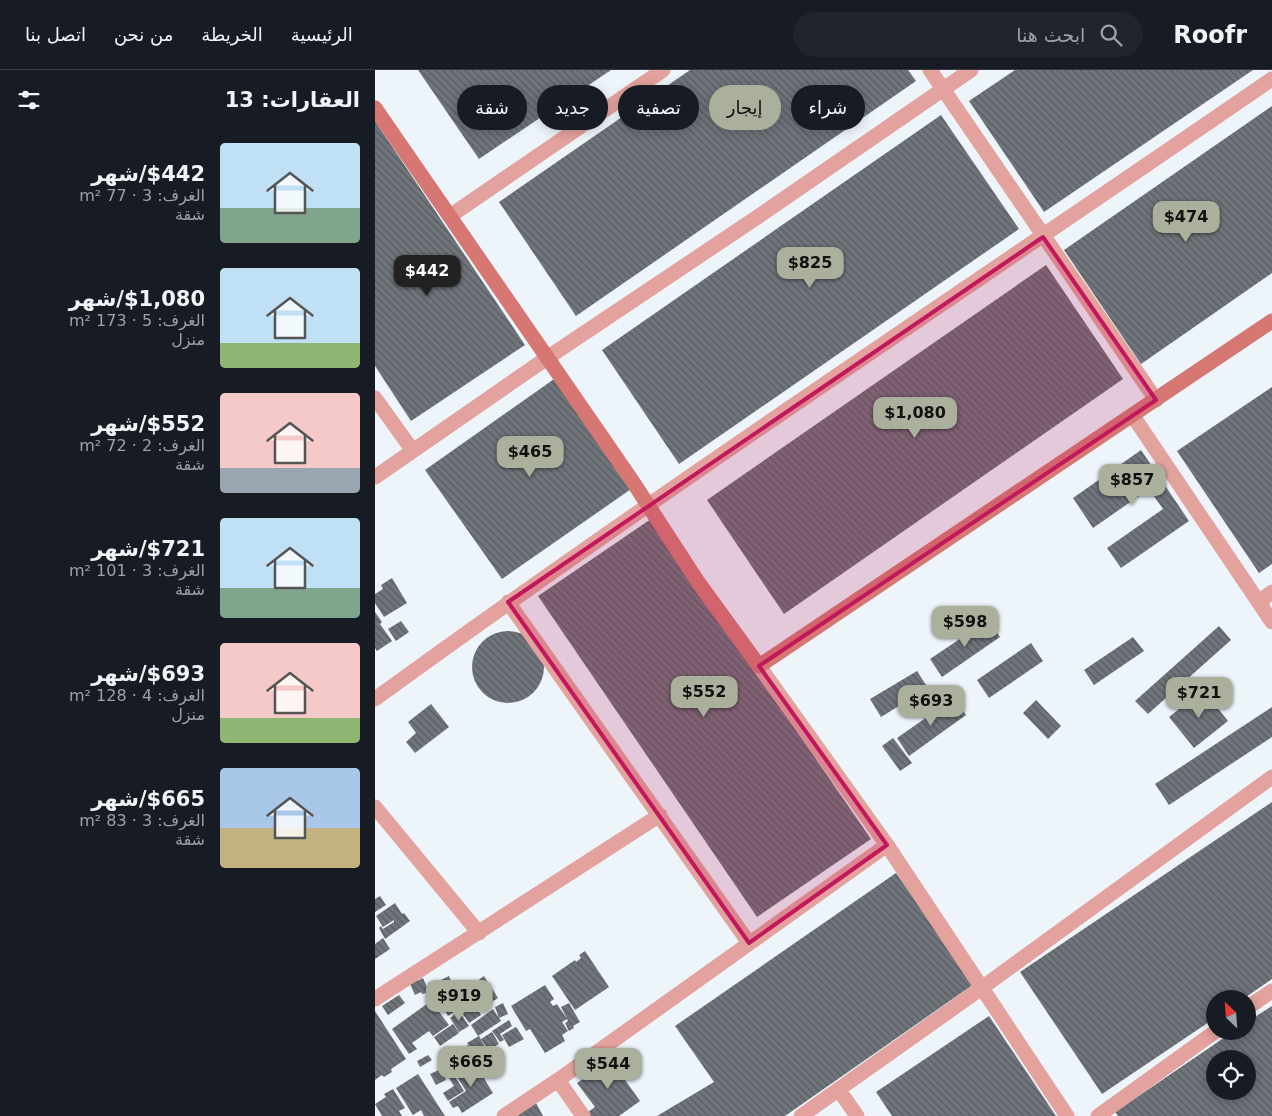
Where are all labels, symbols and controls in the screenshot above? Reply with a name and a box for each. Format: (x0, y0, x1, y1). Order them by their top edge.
search box (793, 12, 1143, 57)
icon: search (1097, 21, 1125, 49)
text: Roofr (1173, 21, 1247, 49)
text: اتصل بنا (25, 24, 86, 45)
text: من نحن (114, 24, 173, 45)
text: الخريطة (201, 24, 263, 45)
text: الرئيسية (291, 24, 353, 45)
text: ابحث هنا (1016, 24, 1085, 46)
chip: شقة (457, 85, 527, 130)
chip: جديد (537, 85, 608, 130)
chip: تصفية (618, 85, 699, 130)
chip: إيجار (709, 85, 781, 130)
chip: شراء (791, 85, 865, 130)
icon: filters (15, 86, 43, 114)
text: العقارات: 13 (225, 88, 360, 112)
text: $442/شهر (91, 162, 205, 186)
icon: home (260, 163, 320, 223)
text: الغرف: 3 · 77 m² (79, 186, 205, 205)
pin: $474 (1156, 200, 1216, 243)
text: شقة (175, 205, 205, 224)
text: $474 (1164, 207, 1208, 226)
pin: $825 (780, 246, 840, 289)
text: $825 (788, 253, 832, 272)
pin: $442 (397, 254, 457, 297)
text: $442 (405, 261, 449, 280)
text: $1,080/شهر (69, 287, 205, 311)
icon: home (260, 288, 320, 348)
text: الغرف: 5 · 173 m² (69, 311, 205, 330)
text: منزل (171, 330, 205, 349)
pin: $1,080 (874, 396, 956, 439)
text: $1,080 (884, 403, 946, 422)
text: $552/شهر (91, 412, 205, 436)
icon: home (260, 413, 320, 473)
text: الغرف: 2 · 72 m² (79, 436, 205, 455)
pin: $465 (500, 436, 560, 478)
text: $465 (508, 442, 552, 461)
text: شقة (175, 455, 205, 474)
pin: $857 (1102, 464, 1162, 506)
text: $857 (1110, 470, 1154, 489)
text: $721/شهر (91, 537, 205, 561)
icon: home (260, 538, 320, 598)
text: الغرف: 3 · 101 m² (69, 561, 205, 580)
text: شقة (175, 580, 205, 599)
pin: $598 (935, 606, 995, 648)
text: $598 (943, 612, 987, 631)
text: $693/شهر (91, 662, 205, 686)
icon: home (260, 663, 320, 723)
pin: $552 (674, 676, 734, 718)
pin: $721 (1169, 676, 1229, 719)
text: $552 (682, 682, 726, 701)
text: $721 (1177, 683, 1221, 702)
pin: $693 (901, 684, 961, 727)
text: الغرف: 4 · 128 m² (69, 686, 205, 705)
text: $693 (909, 691, 953, 710)
text: منزل (171, 705, 205, 724)
text: $665/شهر (91, 787, 205, 811)
icon: home (260, 788, 320, 848)
text: الغرف: 3 · 83 m² (79, 811, 205, 830)
text: شقة (175, 830, 205, 849)
pin: $919 (429, 980, 489, 1022)
text: $919 (437, 986, 481, 1005)
north arrow (1206, 990, 1256, 1040)
map controls (1206, 990, 1256, 1100)
pin: $665 (441, 1046, 501, 1088)
pin: $544 (578, 1048, 638, 1090)
button: locate (1206, 1050, 1256, 1100)
text: $665 (449, 1052, 493, 1071)
text: $544 (586, 1054, 630, 1073)

